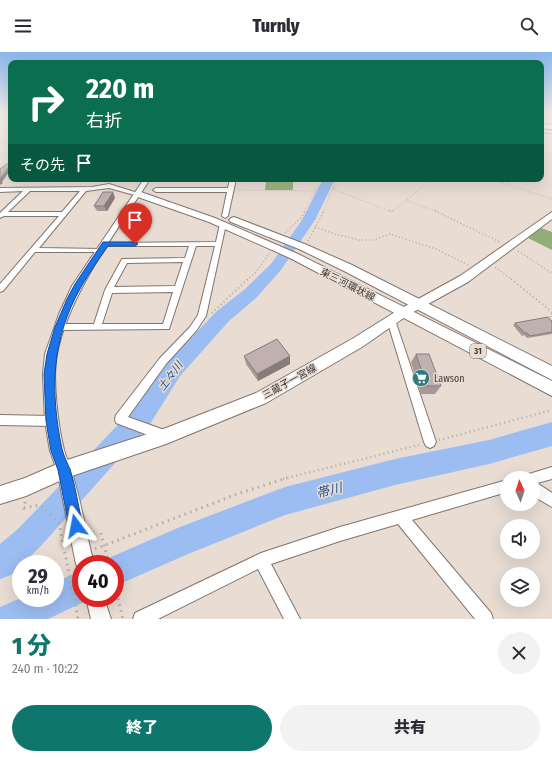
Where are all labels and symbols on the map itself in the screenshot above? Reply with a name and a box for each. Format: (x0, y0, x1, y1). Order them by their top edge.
pin (118, 203, 152, 244)
street label: 東三河環状線 (318, 266, 377, 304)
road number: 31 (470, 344, 486, 358)
water label: 土々川 (155, 358, 186, 393)
street label: 三蔵子一宮線 (260, 362, 319, 402)
supermarket icon: Lawson (411, 368, 431, 388)
place label: Lawson (434, 373, 465, 385)
north arrow (500, 471, 540, 511)
water label: 帯川 (315, 480, 345, 501)
position arrow (55, 505, 97, 547)
speed limit sign: 40 (72, 555, 124, 607)

